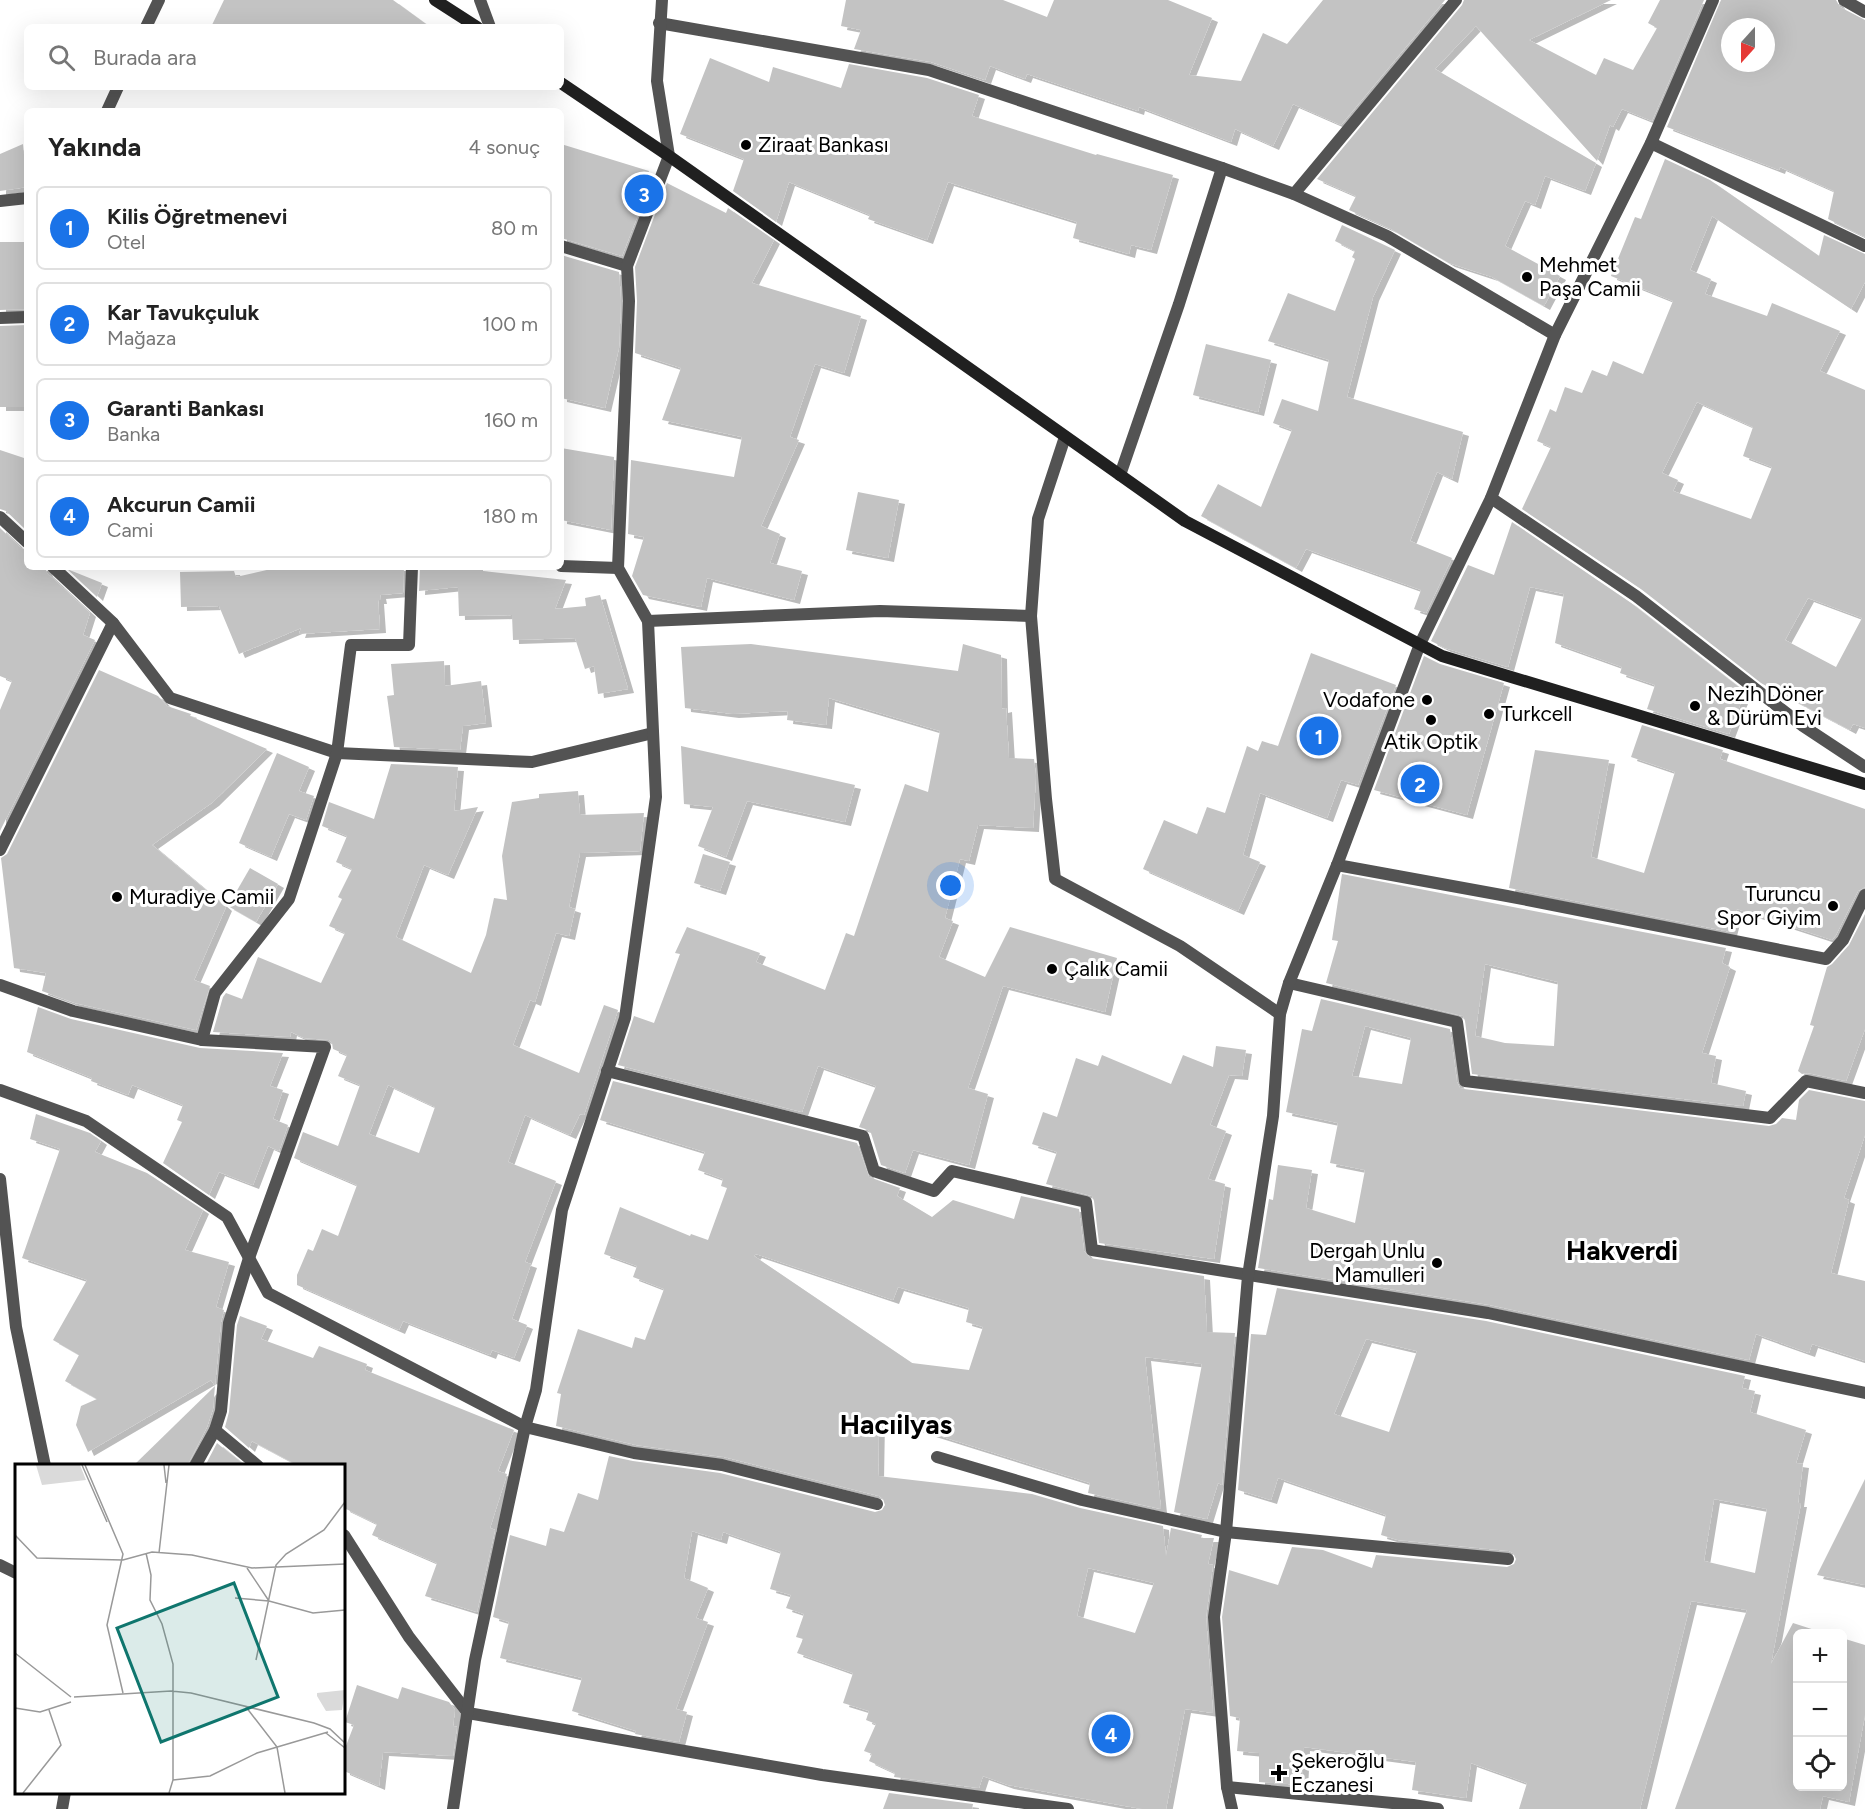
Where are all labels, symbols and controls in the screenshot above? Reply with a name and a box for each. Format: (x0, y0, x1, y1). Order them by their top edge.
north arrow (1721, 18, 1775, 72)
search box (24, 24, 564, 90)
icon: search (45, 41, 78, 74)
text: Burada ara (93, 44, 197, 71)
text: Yakında (48, 131, 141, 163)
place label: Ziraat Bankası (758, 132, 889, 157)
text: 4 sonuç (469, 135, 540, 159)
marker: Ziraat Bankası (739, 138, 753, 152)
pin: 3 (624, 172, 664, 216)
text: Kilis Öğretmenevi (107, 203, 288, 230)
text: 1 (65, 216, 74, 240)
text: 80 m (491, 216, 538, 240)
text: Otel (107, 230, 145, 254)
place label: Mehmet Paşa Camii (1539, 252, 1641, 301)
marker: Mehmet Paşa Camii (1520, 270, 1534, 284)
text: Kar Tavukçuluk (107, 299, 259, 326)
text: 2 (64, 312, 75, 336)
text: 100 m (482, 312, 538, 336)
text: Mağaza (107, 326, 176, 350)
text: Garanti Bankası (107, 395, 264, 422)
text: 3 (64, 408, 75, 432)
text: 160 m (484, 408, 538, 432)
text: Banka (107, 422, 160, 446)
text: Akcurun Camii (107, 491, 255, 518)
text: 4 (63, 504, 76, 528)
text: 180 m (483, 504, 538, 528)
text: Cami (107, 518, 153, 542)
place label: Nezih Döner & Dürüm Evi (1707, 681, 1824, 730)
place label: Vodafone (1323, 687, 1415, 712)
marker: Vodafone (1420, 693, 1434, 707)
marker: Nezih Döner & Dürüm Evi (1688, 699, 1702, 713)
place label: Turkcell (1501, 701, 1572, 726)
marker: Turkcell (1482, 707, 1496, 721)
marker: Atik Optik (1424, 713, 1438, 727)
pin: 1 (1300, 714, 1338, 758)
place label: Atik Optik (1384, 729, 1479, 754)
pin: 2 (1400, 762, 1440, 806)
your location (936, 871, 965, 900)
place label: Turuncu Spor Giyim (1717, 881, 1821, 930)
place label: Muradiye Camii (129, 884, 274, 909)
marker: Muradiye Camii (110, 890, 124, 904)
marker: Turuncu Spor Giyim (1826, 899, 1840, 913)
place label: Çalık Camii (1064, 956, 1168, 981)
marker: Çalık Camii (1045, 962, 1059, 976)
district label: Hakverdi (1566, 1234, 1678, 1267)
place label: Dergah Unlu Mamulleri (1309, 1238, 1425, 1287)
marker: Dergah Unlu Mamulleri (1430, 1256, 1444, 1270)
district label: Hacıilyas (840, 1408, 953, 1441)
inset map (15, 1464, 345, 1794)
map controls (1793, 1629, 1847, 1791)
button: + (1793, 1629, 1847, 1683)
button: − (1793, 1683, 1847, 1737)
pin: 4 (1092, 1712, 1130, 1756)
button: locate (1793, 1737, 1847, 1791)
place label: Şekeroğlu Eczanesi (1291, 1748, 1385, 1797)
marker: Şekeroğlu Eczanesi (1272, 1766, 1286, 1780)

